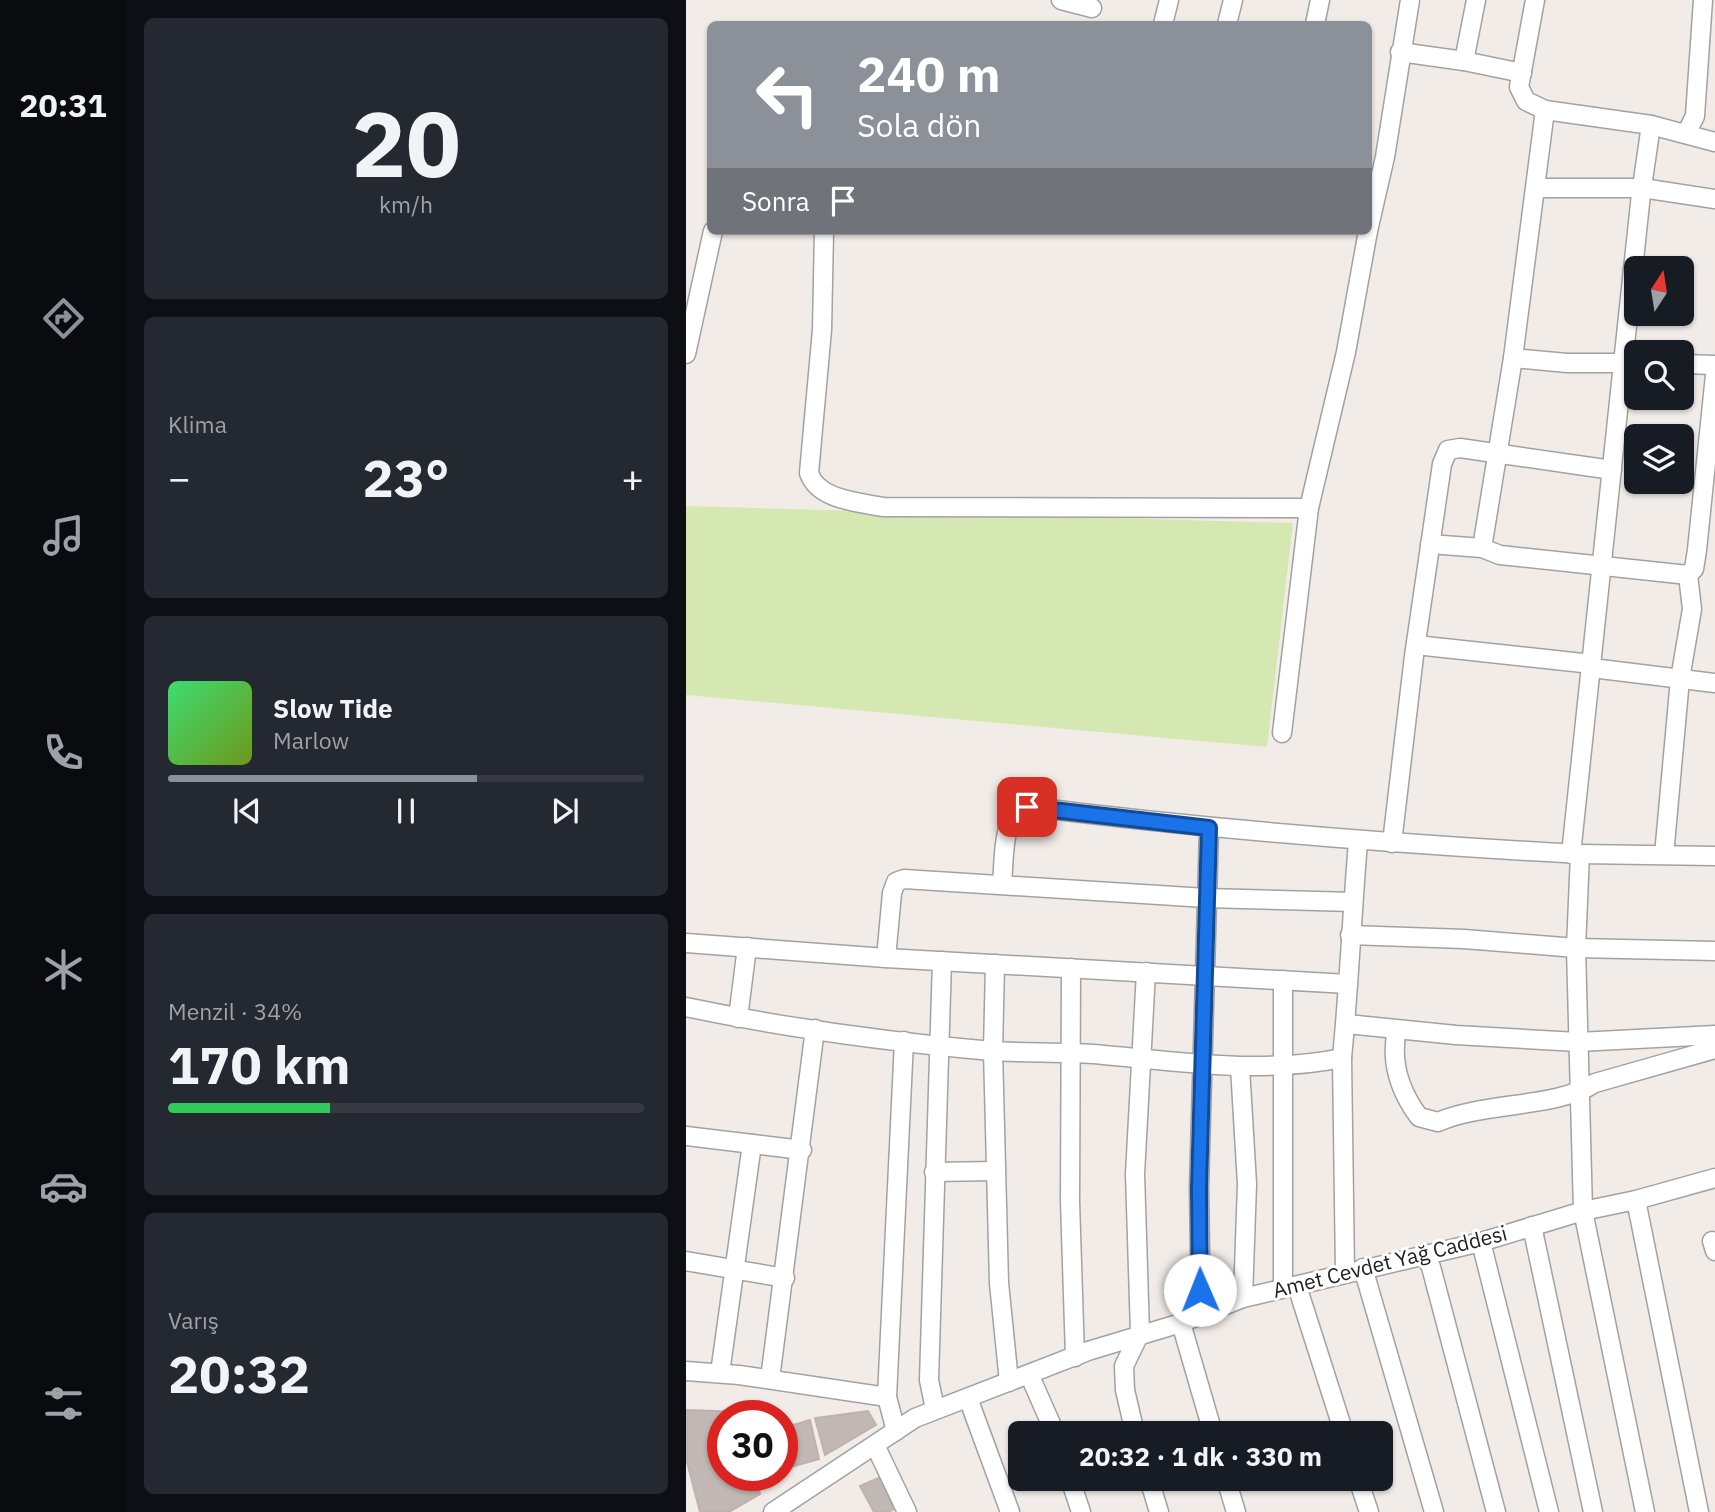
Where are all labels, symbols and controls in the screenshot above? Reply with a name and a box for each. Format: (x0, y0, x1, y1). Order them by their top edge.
text: 240 m (857, 42, 1001, 105)
icon: left (742, 49, 833, 140)
text: 20:31 (19, 84, 107, 126)
text: 20 (351, 84, 461, 202)
text: Sola dön (857, 104, 982, 146)
icon: arrive (824, 182, 862, 220)
text: Sonra (742, 184, 810, 218)
text: km/h (379, 189, 433, 219)
north arrow (1624, 256, 1694, 326)
map controls (1624, 256, 1694, 494)
icon: directions (39, 294, 88, 343)
button: search (1624, 340, 1694, 410)
text: Klima (168, 409, 227, 439)
button: layers (1624, 424, 1694, 494)
text: 23° (363, 444, 449, 511)
text: − (168, 453, 191, 502)
text: + (621, 453, 644, 502)
icon: music (39, 511, 88, 560)
text: Slow Tide (273, 691, 393, 725)
text: Marlow (273, 725, 349, 755)
icon: phone (39, 728, 88, 777)
pin (997, 777, 1057, 837)
icon: arrive (1008, 788, 1046, 826)
icon: previous (228, 792, 266, 830)
icon: pause (387, 792, 425, 830)
icon: next (546, 792, 584, 830)
icon: climate (39, 945, 88, 994)
text: Menzil · 34% (168, 996, 302, 1026)
text: 170 km (168, 1031, 350, 1098)
icon: car (39, 1162, 88, 1211)
street label: Amet Cevdet Yağ Caddesi (1270, 1218, 1510, 1304)
position arrow (1163, 1253, 1237, 1327)
text: Varış (168, 1305, 219, 1335)
text: 20:32 (168, 1340, 310, 1407)
icon: filters (39, 1379, 88, 1428)
speed limit sign: 30 (707, 1400, 798, 1491)
text: 20:32 · 1 dk · 330 m (1079, 1439, 1322, 1473)

